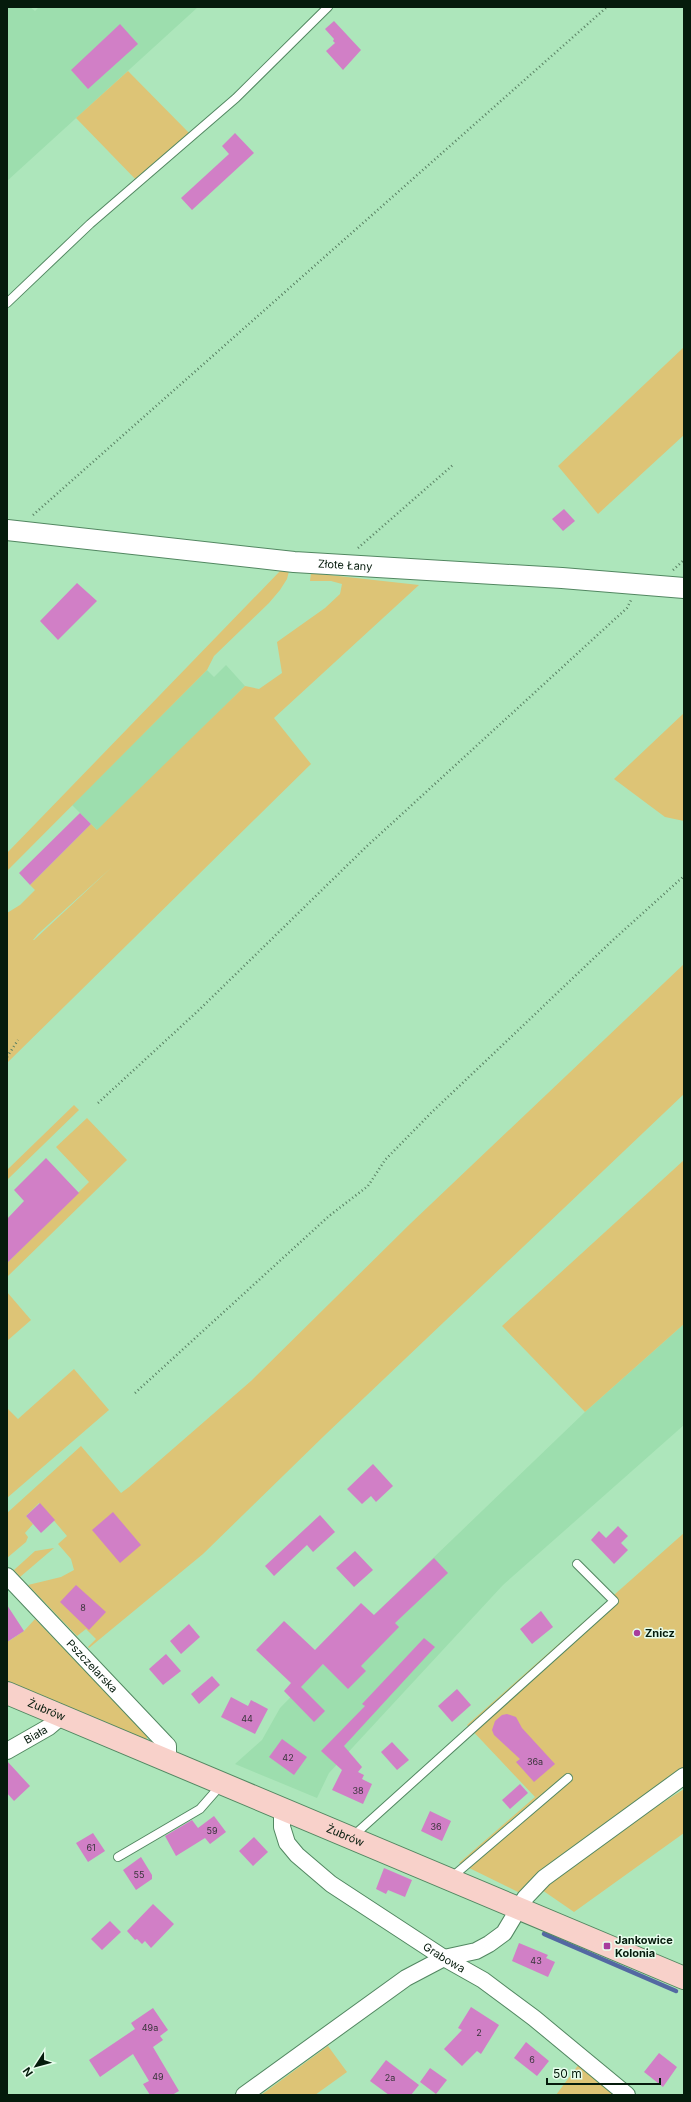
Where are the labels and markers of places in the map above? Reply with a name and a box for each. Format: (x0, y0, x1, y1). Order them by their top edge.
place label: Znicz (645, 1626, 675, 1640)
marker: Znicz (632, 1628, 642, 1638)
place label: Jankowice Kolonia (615, 1933, 673, 1960)
marker: Jankowice Kolonia (602, 1941, 612, 1951)

